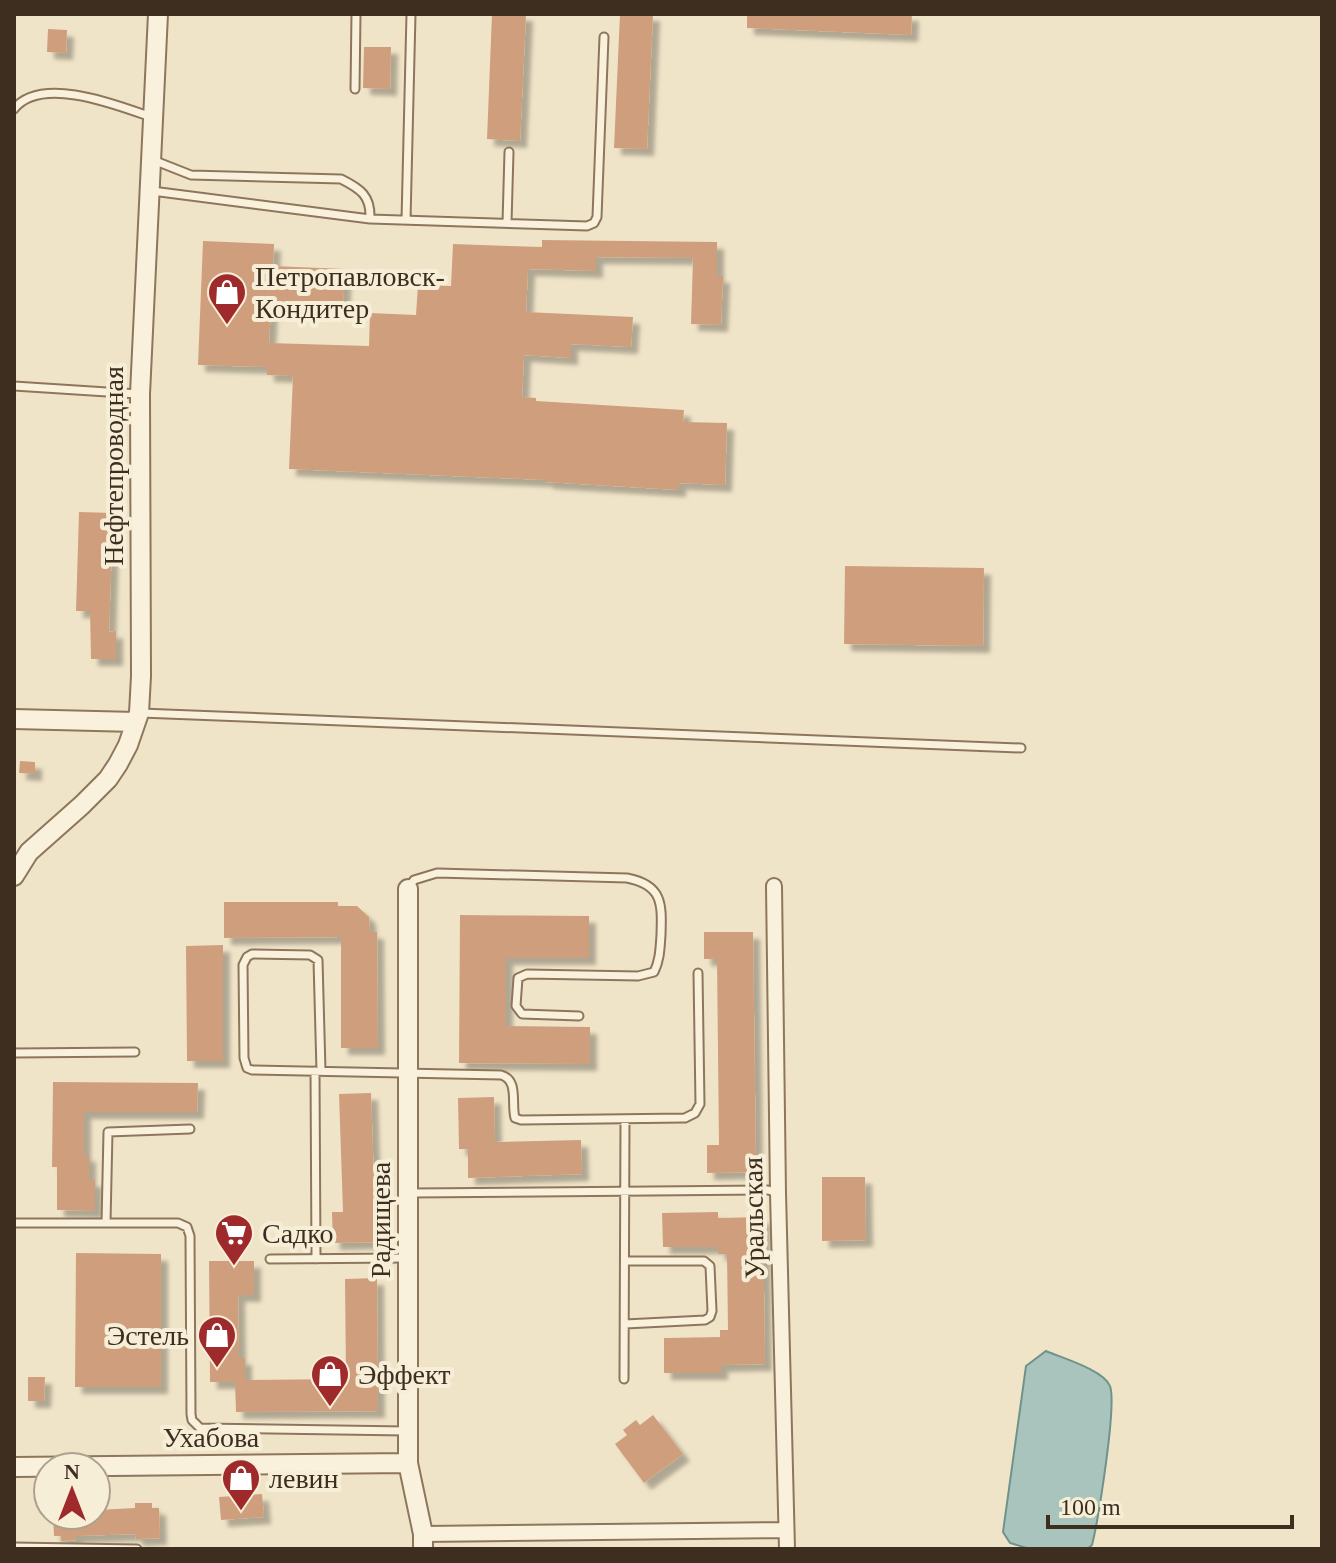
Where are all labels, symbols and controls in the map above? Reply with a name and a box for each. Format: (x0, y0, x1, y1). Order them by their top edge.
place label: Петропавловск- Кондитер (255, 261, 445, 324)
shop icon: Петропавловск- Кондитер (206, 271, 248, 326)
street label: Нефтепроводная (98, 366, 129, 566)
street label: Уральская (737, 1157, 770, 1279)
street label: Радищева (365, 1161, 396, 1278)
supermarket icon: Садко (213, 1212, 255, 1267)
place label: Садко (262, 1218, 334, 1249)
shop icon: Эстель (196, 1314, 238, 1369)
place label: Эстель (107, 1320, 189, 1351)
shop icon: Эффект (309, 1353, 351, 1408)
place label: Эффект (358, 1359, 451, 1390)
street label: Ухабова (163, 1422, 260, 1453)
north arrow (32, 1451, 112, 1531)
shop icon: левин (220, 1457, 262, 1512)
text: N (64, 1459, 80, 1484)
place label: левин (269, 1463, 339, 1494)
scale bar (1048, 1479, 1292, 1529)
text: 100 m (1060, 1494, 1121, 1520)

